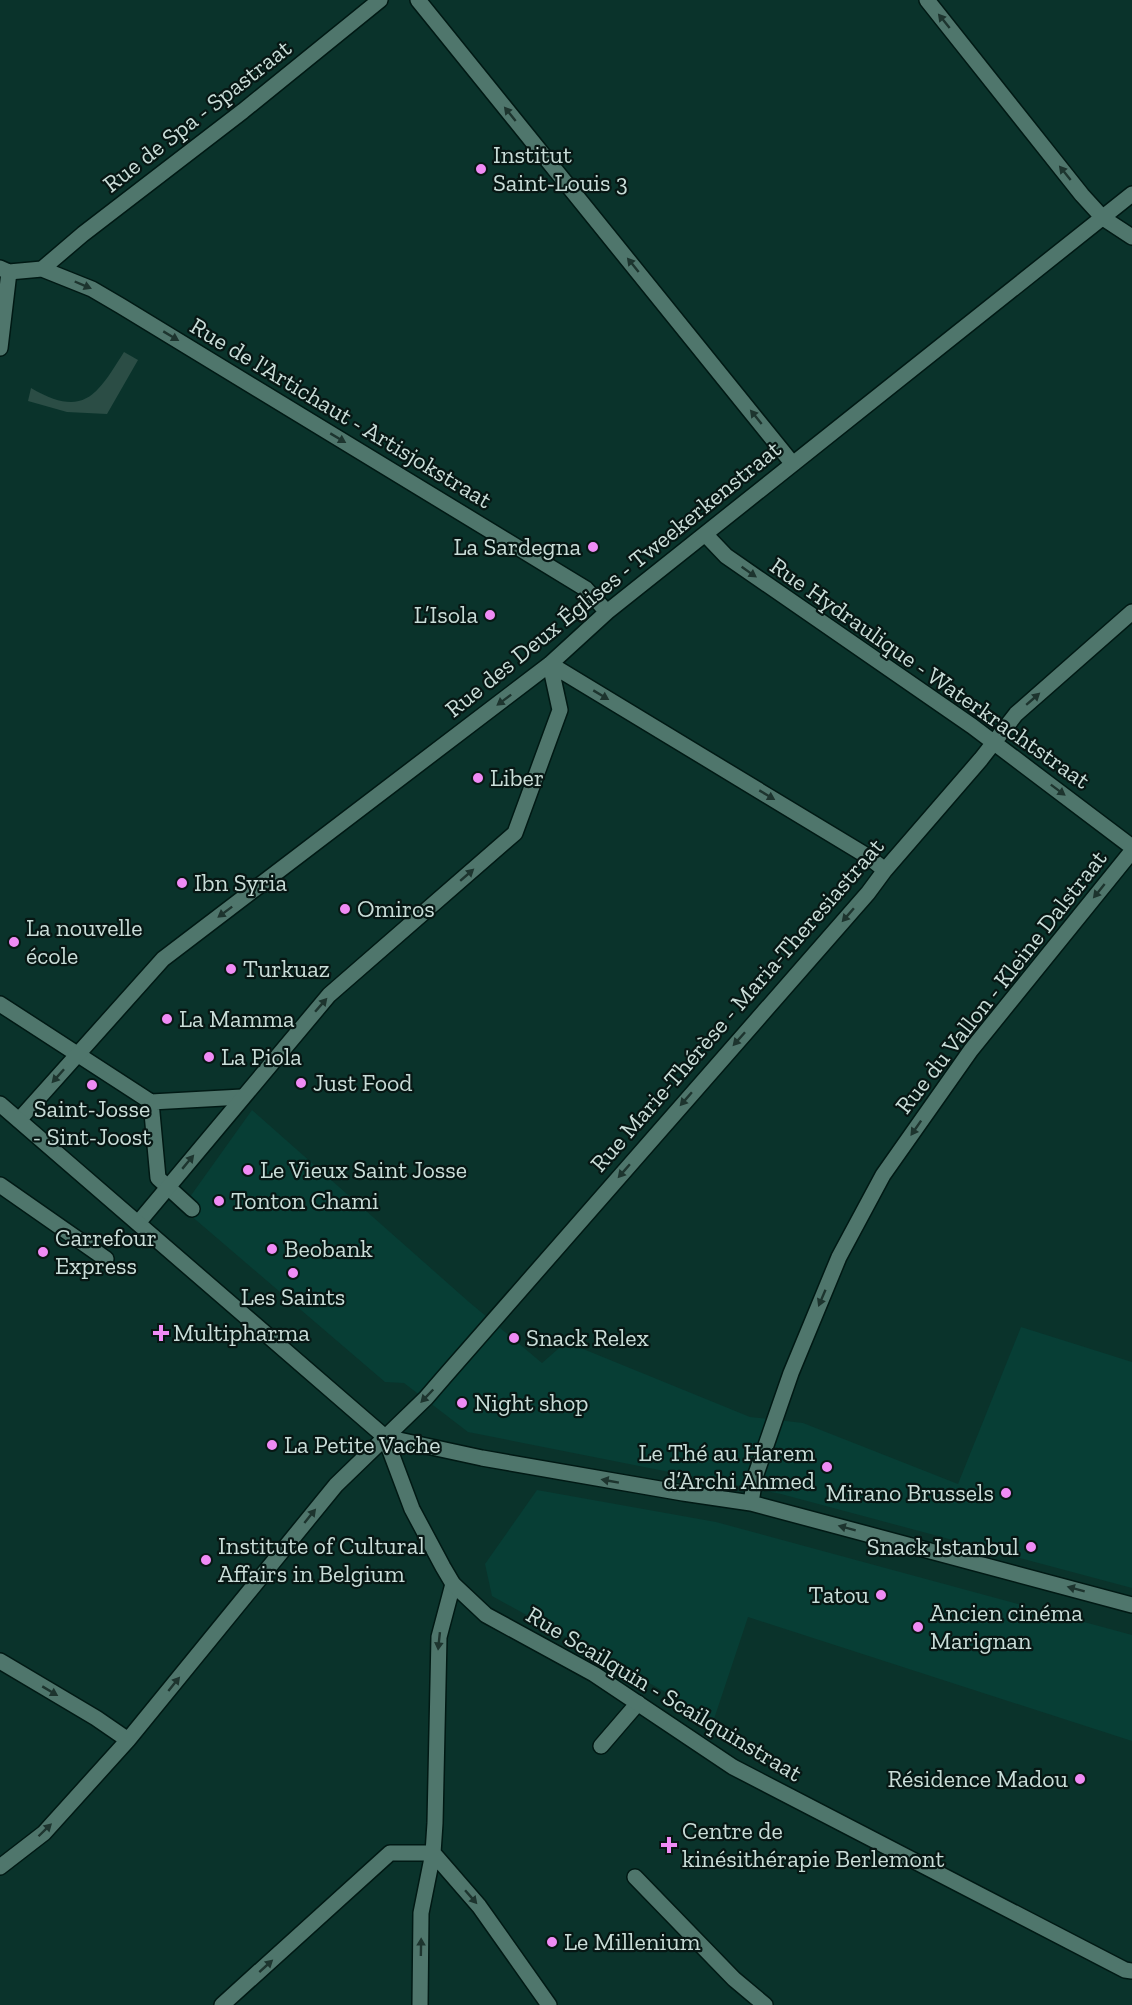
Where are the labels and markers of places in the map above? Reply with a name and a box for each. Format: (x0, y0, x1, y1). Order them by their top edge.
place label: Institut Saint-Louis 3 (493, 140, 628, 197)
marker: Institut Saint-Louis 3 (474, 162, 488, 176)
place label: La Sardegna (453, 532, 581, 561)
marker: La Sardegna (586, 540, 600, 554)
place label: L’Isola (414, 600, 478, 629)
marker: L’Isola (483, 608, 497, 622)
place label: Liber (490, 763, 544, 792)
marker: Liber (471, 771, 485, 785)
place label: Ibn Syria (194, 868, 287, 897)
marker: Ibn Syria (175, 876, 189, 890)
place label: Omiros (357, 894, 435, 923)
marker: Omiros (338, 902, 352, 916)
place label: La nouvelle école (26, 913, 142, 970)
marker: La nouvelle école (7, 935, 21, 949)
place label: Turkuaz (243, 954, 330, 983)
marker: Turkuaz (224, 962, 238, 976)
place label: La Mamma (179, 1004, 295, 1033)
marker: La Mamma (160, 1012, 174, 1026)
place label: La Piola (221, 1042, 302, 1071)
marker: La Piola (202, 1050, 216, 1064)
place label: Just Food (313, 1068, 413, 1097)
marker: Just Food (294, 1076, 308, 1090)
marker: Saint-Josse - Sint-Joost (85, 1078, 99, 1092)
place label: Saint-Josse - Sint-Joost (33, 1094, 151, 1151)
place label: Le Vieux Saint Josse (260, 1155, 467, 1184)
marker: Le Vieux Saint Josse (241, 1163, 255, 1177)
place label: Tonton Chami (231, 1186, 379, 1215)
marker: Tonton Chami (212, 1194, 226, 1208)
place label: Carrefour Express (55, 1223, 157, 1280)
place label: Beobank (284, 1234, 373, 1263)
marker: Beobank (265, 1242, 279, 1256)
marker: Carrefour Express (36, 1245, 50, 1259)
marker: Les Saints (286, 1266, 300, 1280)
place label: Les Saints (241, 1282, 345, 1311)
place label: Multipharma (173, 1318, 310, 1347)
place label: Snack Relex (526, 1323, 649, 1352)
marker: Multipharma (154, 1326, 168, 1340)
marker: Snack Relex (507, 1331, 521, 1345)
place label: Night shop (474, 1388, 588, 1417)
marker: Night shop (455, 1396, 469, 1410)
place label: La Petite Vache (284, 1430, 441, 1459)
marker: La Petite Vache (265, 1438, 279, 1452)
place label: Le Thé au Harem d’Archi Ahmed (639, 1438, 815, 1495)
marker: Le Thé au Harem d’Archi Ahmed (820, 1460, 834, 1474)
place label: Mirano Brussels (826, 1478, 994, 1507)
marker: Mirano Brussels (999, 1486, 1013, 1500)
place label: Institute of Cultural Affairs in Belgium (218, 1531, 425, 1588)
place label: Snack Istanbul (867, 1532, 1019, 1561)
marker: Snack Istanbul (1024, 1540, 1038, 1554)
marker: Institute of Cultural Affairs in Belgium (199, 1553, 213, 1567)
place label: Tatou (809, 1580, 870, 1609)
marker: Tatou (874, 1588, 888, 1602)
place label: Ancien cinéma Marignan (930, 1598, 1083, 1655)
marker: Ancien cinéma Marignan (911, 1620, 925, 1634)
place label: Résidence Madou (887, 1764, 1069, 1793)
marker: Résidence Madou (1073, 1772, 1087, 1786)
place label: Centre de kinésithérapie Berlemont (682, 1816, 945, 1873)
marker: Centre de kinésithérapie Berlemont (660, 1836, 678, 1854)
place label: Le Millenium (564, 1927, 701, 1956)
marker: Le Millenium (545, 1935, 559, 1949)

